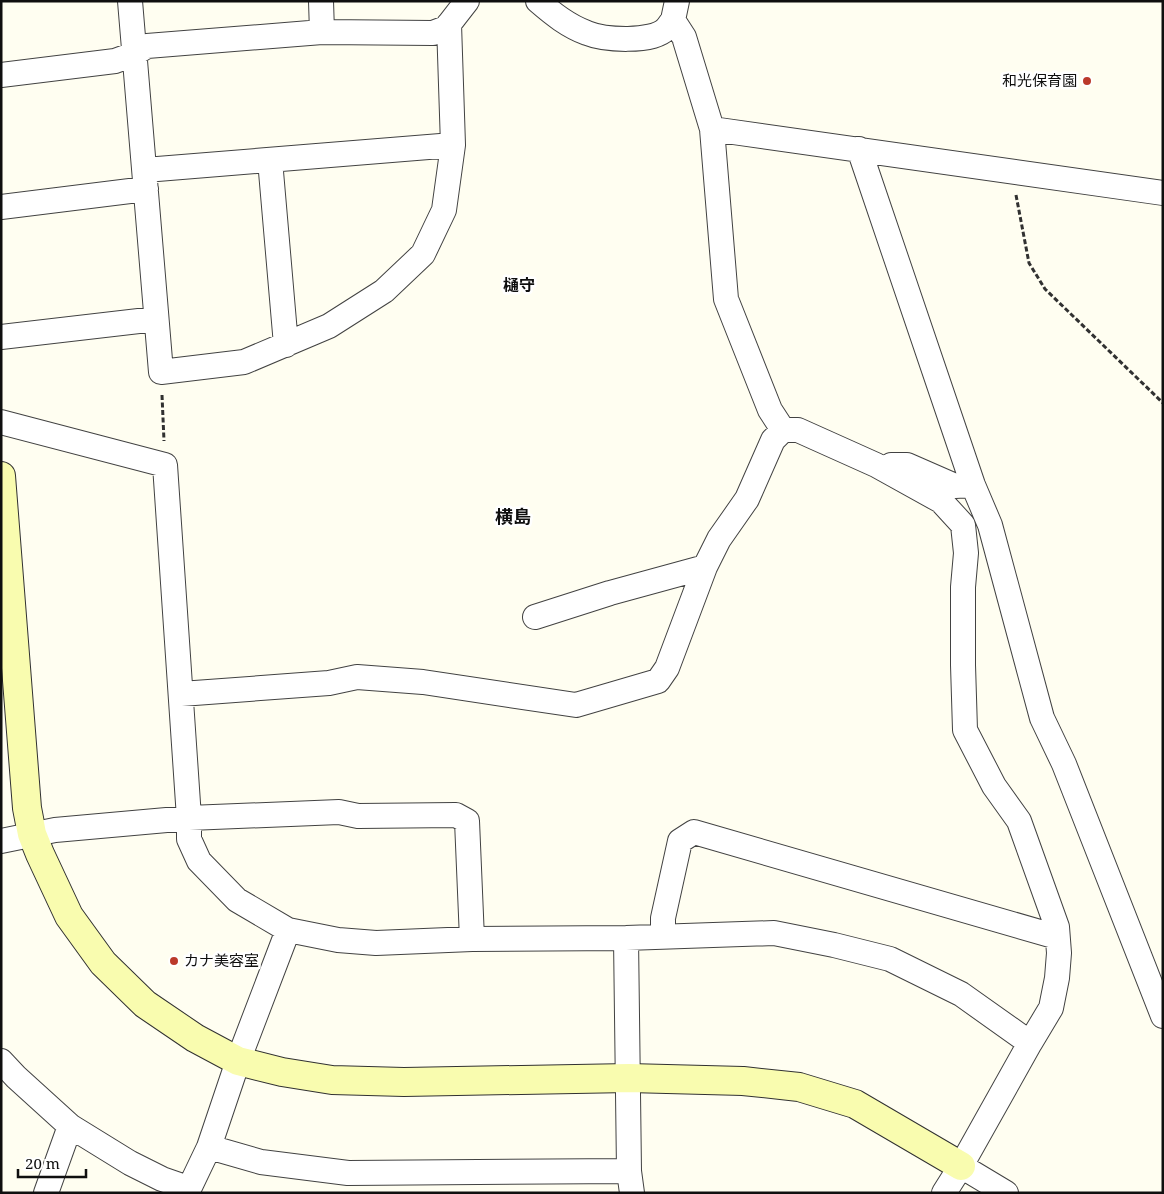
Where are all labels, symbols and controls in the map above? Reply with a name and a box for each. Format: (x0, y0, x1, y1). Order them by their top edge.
place label: 和光保育園 (1002, 70, 1077, 90)
marker: 和光保育園 (1081, 75, 1093, 87)
district label: 樋守 (503, 274, 535, 296)
district label: 横島 (495, 504, 531, 528)
place label: カナ美容室 (184, 950, 259, 970)
marker: カナ美容室 (168, 955, 180, 967)
scale bar (18, 1146, 85, 1178)
text: 20 m (25, 1153, 60, 1173)

